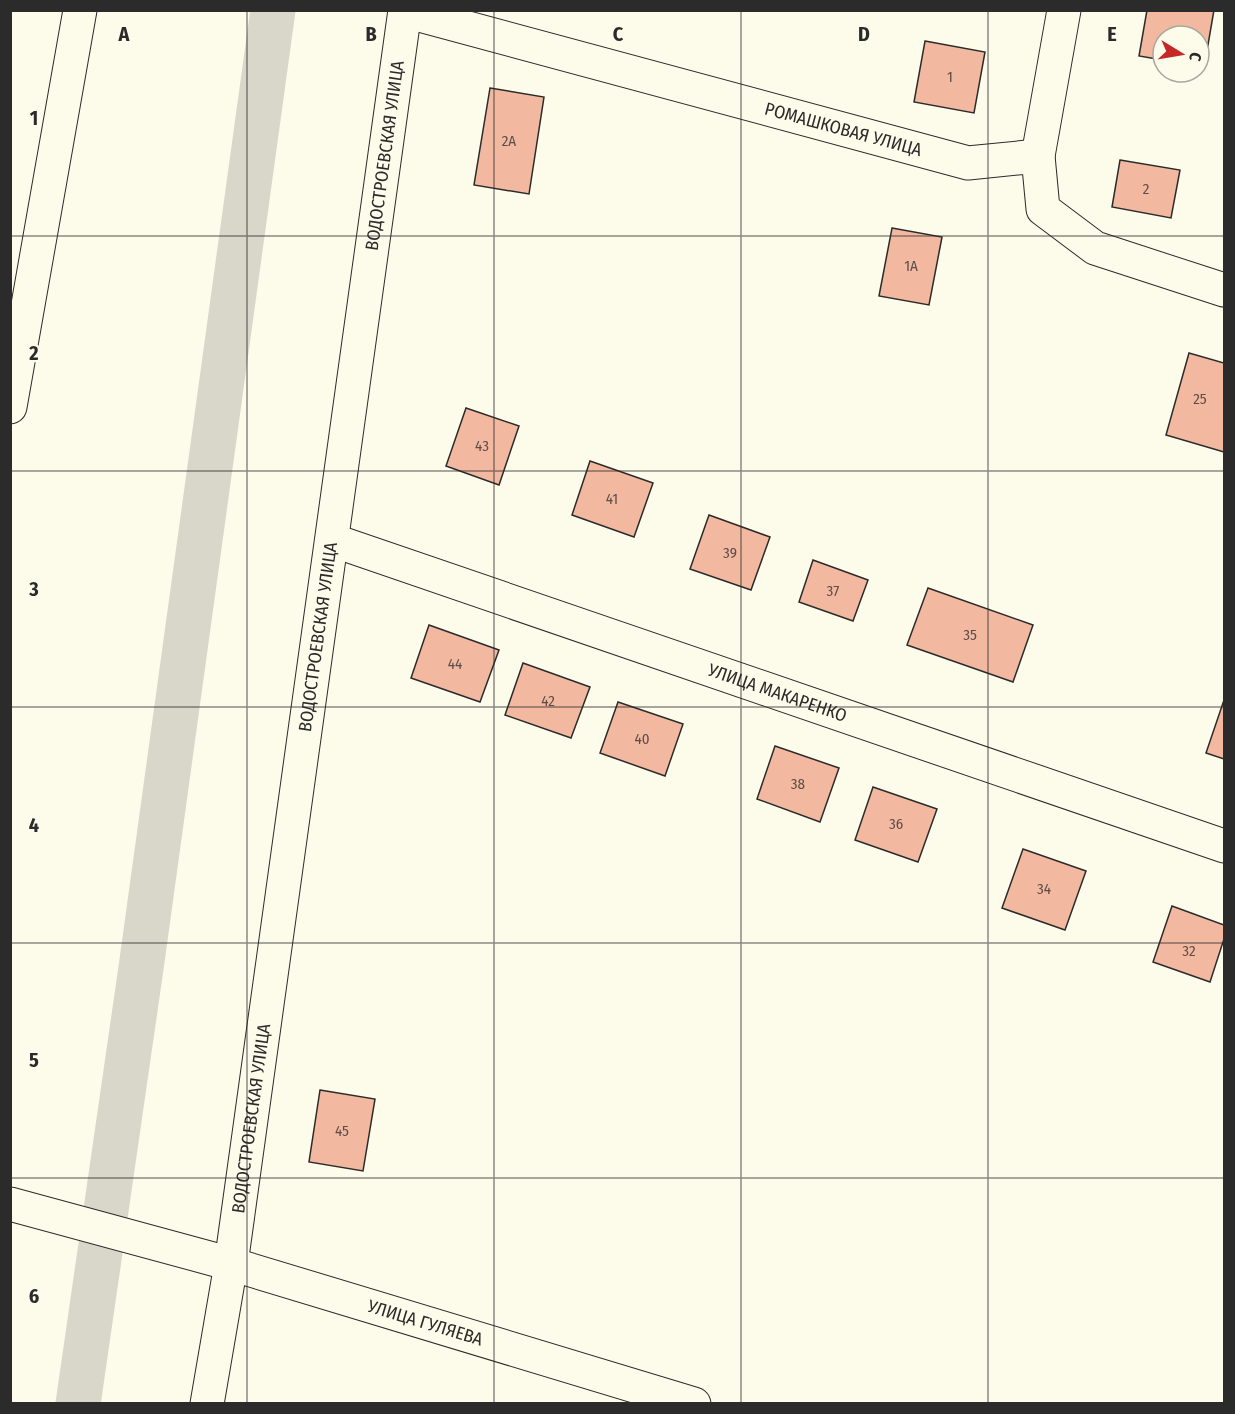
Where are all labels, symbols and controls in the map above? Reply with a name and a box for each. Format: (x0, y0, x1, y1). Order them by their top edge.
text: A (118, 22, 131, 46)
text: B (365, 22, 377, 46)
text: C (613, 22, 624, 46)
text: D (858, 22, 870, 46)
text: E (1107, 22, 1117, 46)
north arrow (1151, 24, 1211, 84)
text: С (1185, 51, 1205, 63)
street label: ВОДОСТРОЕВСКАЯ УЛИЦА (361, 59, 409, 252)
house number: 1 (947, 68, 953, 86)
street label: РОМАШКОВАЯ УЛИЦА (762, 98, 925, 161)
text: 1 (30, 106, 38, 130)
house number: 2А (502, 132, 516, 150)
house number: 2 (1143, 180, 1150, 198)
house number: 1А (904, 257, 918, 275)
text: 2 (28, 341, 39, 365)
house number: 25 (1193, 390, 1207, 408)
house number: 43 (475, 437, 489, 455)
house number: 41 (606, 490, 618, 508)
street label: ВОДОСТРОЕВСКАЯ УЛИЦА (294, 540, 342, 733)
house number: 39 (723, 544, 737, 562)
text: 3 (28, 577, 39, 601)
house number: 37 (827, 582, 839, 600)
house number: 35 (963, 626, 977, 644)
house number: 44 (448, 655, 462, 673)
street label: УЛИЦА МАКАРЕНКО (704, 659, 850, 727)
house number: 42 (541, 692, 555, 710)
house number: 40 (634, 730, 650, 748)
house number: 38 (791, 775, 805, 793)
text: 4 (29, 813, 39, 837)
house number: 36 (889, 815, 903, 833)
house number: 34 (1037, 880, 1051, 898)
house number: 32 (1182, 942, 1196, 960)
street label: ВОДОСТРОЕВСКАЯ УЛИЦА (227, 1022, 275, 1215)
text: 5 (29, 1048, 39, 1072)
house number: 45 (335, 1122, 349, 1140)
text: 6 (29, 1284, 39, 1308)
street label: УЛИЦА ГУЛЯЕВА (364, 1295, 486, 1351)

